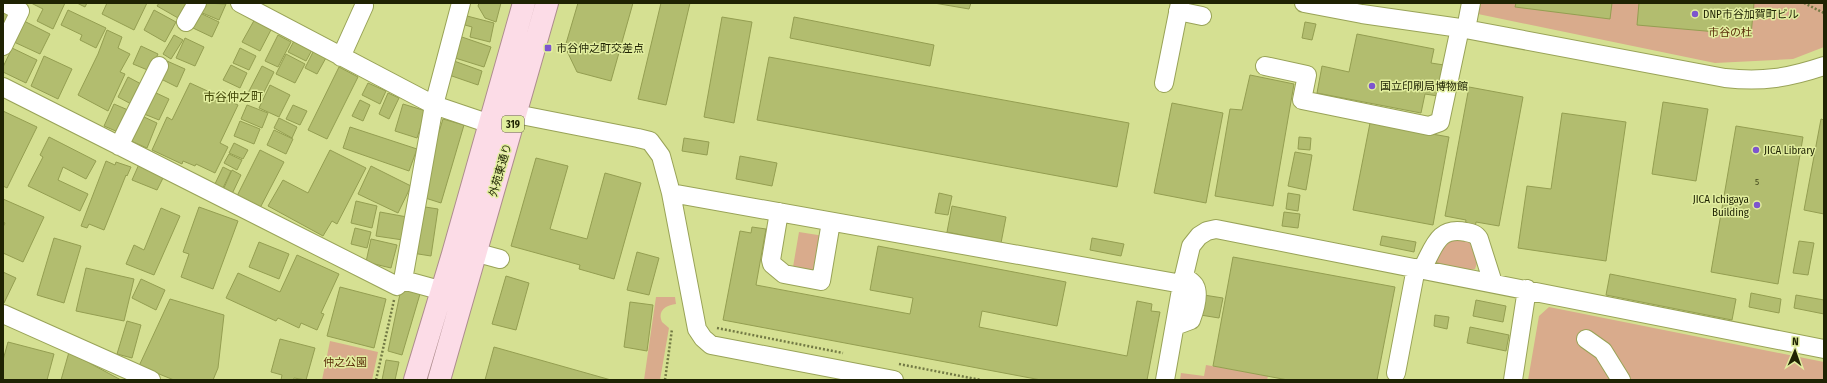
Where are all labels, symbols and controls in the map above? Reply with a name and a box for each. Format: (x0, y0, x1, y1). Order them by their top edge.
place label: DNP市谷加賀町ビル (1703, 8, 1799, 21)
marker: DNP市谷加賀町ビル (1690, 9, 1700, 19)
park label: 市谷の杜 (1708, 26, 1752, 39)
place label: 市谷仲之町交差点 (556, 42, 644, 55)
marker: 市谷仲之町交差点 (543, 43, 553, 53)
place label: 国立印刷局博物館 (1380, 80, 1468, 93)
marker: 国立印刷局博物館 (1367, 81, 1377, 91)
district label: 市谷仲之町 (203, 90, 263, 104)
road number: 319 (502, 116, 524, 132)
street label: 外苑東通り (487, 142, 514, 198)
place label: JICA Library (1764, 144, 1815, 157)
marker: JICA Library (1751, 145, 1761, 155)
house number: 5 (1755, 177, 1759, 187)
place label: JICA Ichigaya Building (1693, 193, 1750, 219)
marker: JICA Ichigaya Building (1752, 200, 1762, 210)
north arrow (1775, 331, 1815, 371)
text: N (1792, 335, 1799, 348)
park label: 仲之公園 (323, 356, 367, 369)

